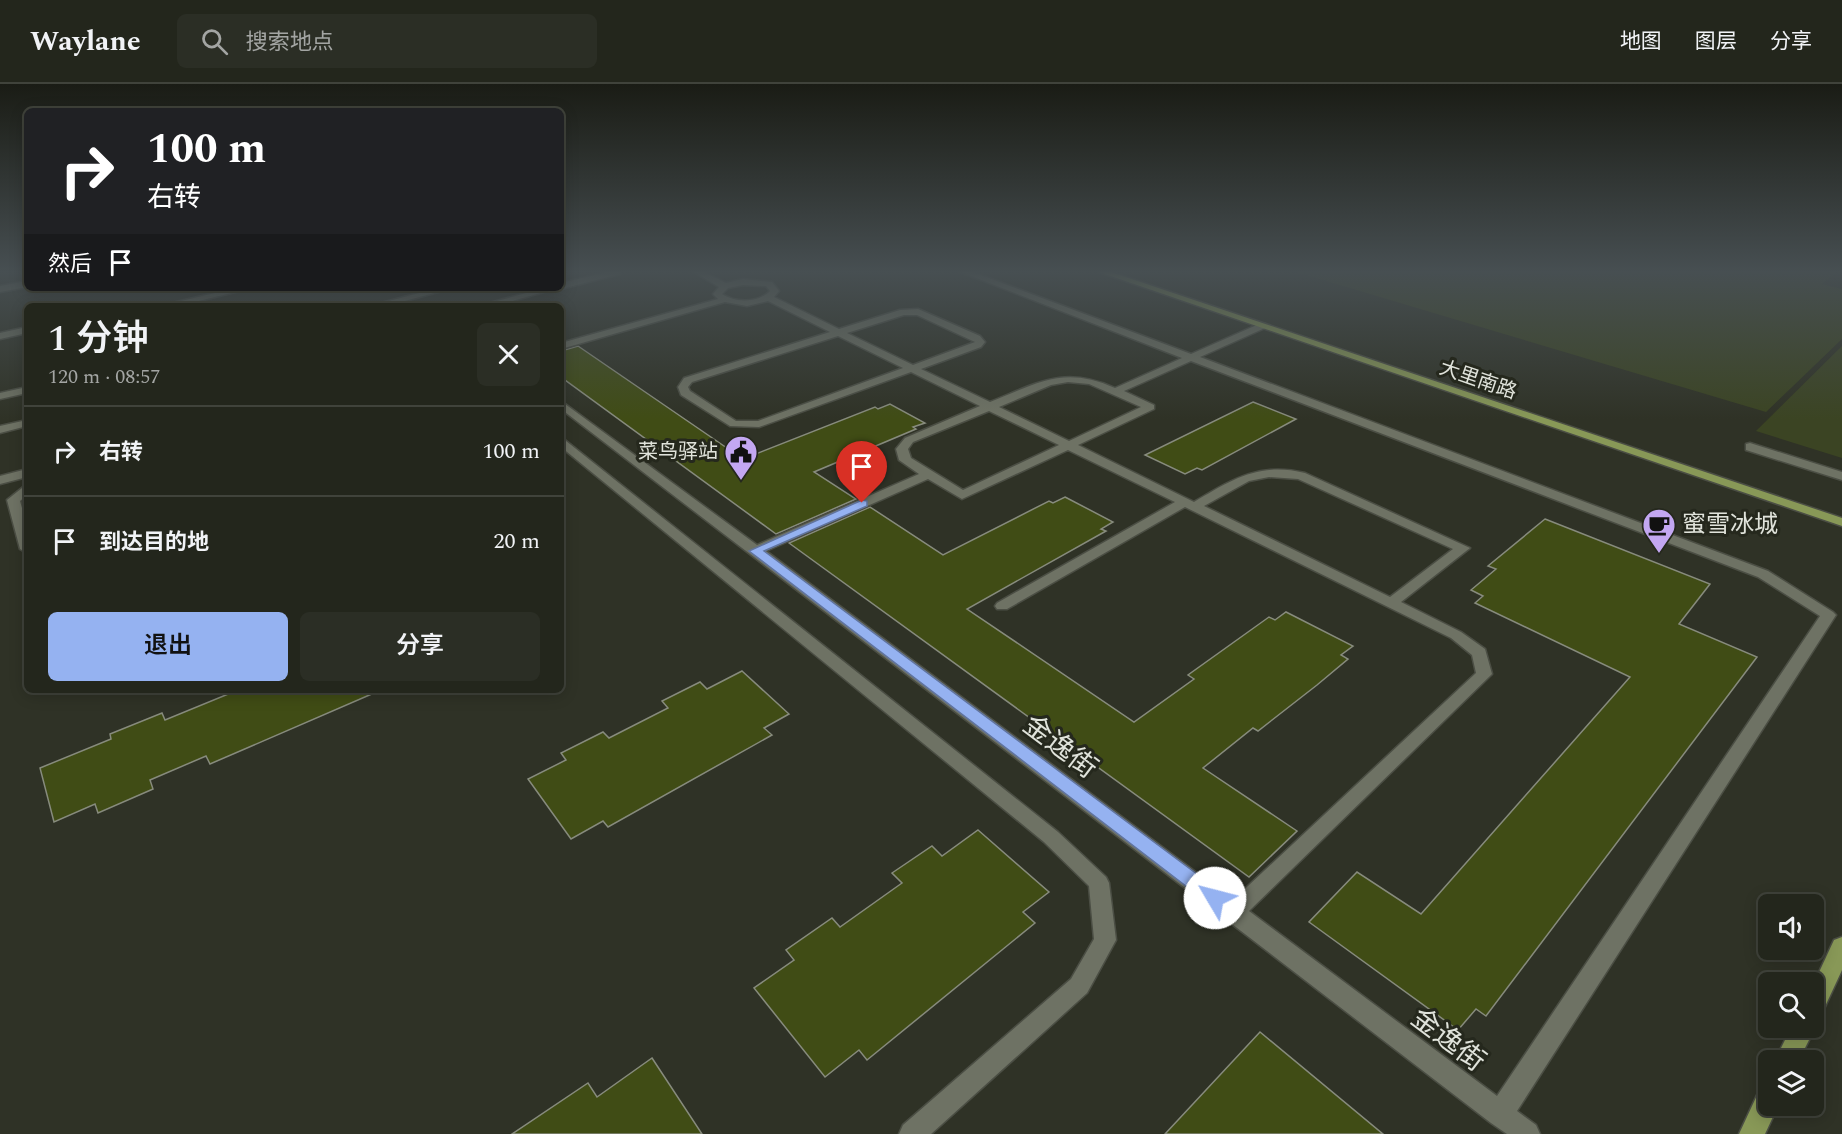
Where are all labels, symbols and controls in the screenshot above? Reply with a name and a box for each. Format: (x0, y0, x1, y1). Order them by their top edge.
search box (177, 14, 597, 68)
text: Waylane (30, 20, 141, 63)
icon: search (198, 25, 231, 58)
text: 搜索地点 (246, 26, 334, 59)
text: 地图 (1620, 26, 1662, 58)
text: 图层 (1695, 26, 1737, 58)
text: 分享 (1770, 26, 1812, 58)
text: 100 m (147, 118, 266, 181)
icon: right (48, 132, 126, 210)
text: 右转 (147, 177, 201, 219)
icon: arrive (104, 246, 137, 279)
text: 然后 (48, 248, 92, 281)
text: 1 分钟 (48, 312, 148, 367)
button: close (477, 323, 540, 386)
street label: 大里南路 (1435, 353, 1521, 407)
text: 120 m · 08:57 (48, 362, 160, 392)
public building icon: 菜鸟驿站 (723, 434, 759, 481)
icon: right (48, 435, 81, 468)
text: 100 m (483, 435, 540, 468)
text: 右转 (99, 436, 143, 469)
place label: 菜鸟驿站 (638, 437, 718, 467)
pin (836, 441, 887, 503)
icon: arrive (845, 450, 878, 483)
cafe icon: 蜜雪冰城 (1641, 507, 1677, 554)
place label: 蜜雪冰城 (1682, 507, 1778, 543)
icon: arrive (48, 525, 81, 558)
text: 20 m (494, 525, 540, 558)
text: 到达目的地 (99, 526, 209, 559)
button: 退出 (48, 612, 288, 681)
button: 分享 (300, 612, 540, 681)
street label: 金逸街 (1014, 705, 1106, 789)
position arrow (1183, 866, 1247, 930)
map controls (1758, 894, 1824, 1116)
button: sound (1758, 894, 1824, 960)
button: search (1758, 972, 1824, 1038)
street label: 金逸街 (1402, 998, 1494, 1082)
button: layers (1758, 1050, 1824, 1116)

